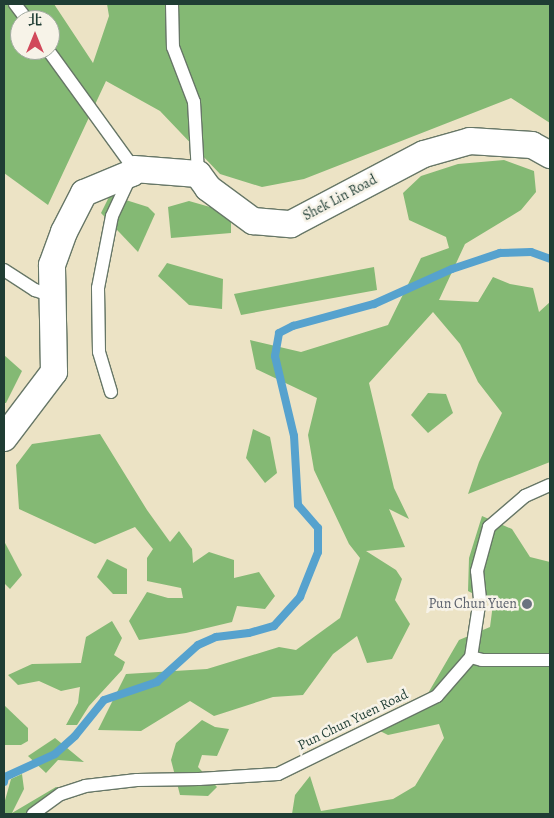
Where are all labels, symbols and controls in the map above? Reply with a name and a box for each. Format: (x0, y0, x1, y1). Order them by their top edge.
north arrow (10, 10, 60, 60)
text: 北 (28, 11, 42, 30)
street label: Shek Lin Road (300, 171, 380, 225)
place label: Pun Chun Yuen (428, 596, 517, 612)
marker: Pun Chun Yuen (521, 598, 533, 610)
street label: Pun Chun Yuen Road (295, 686, 411, 754)

